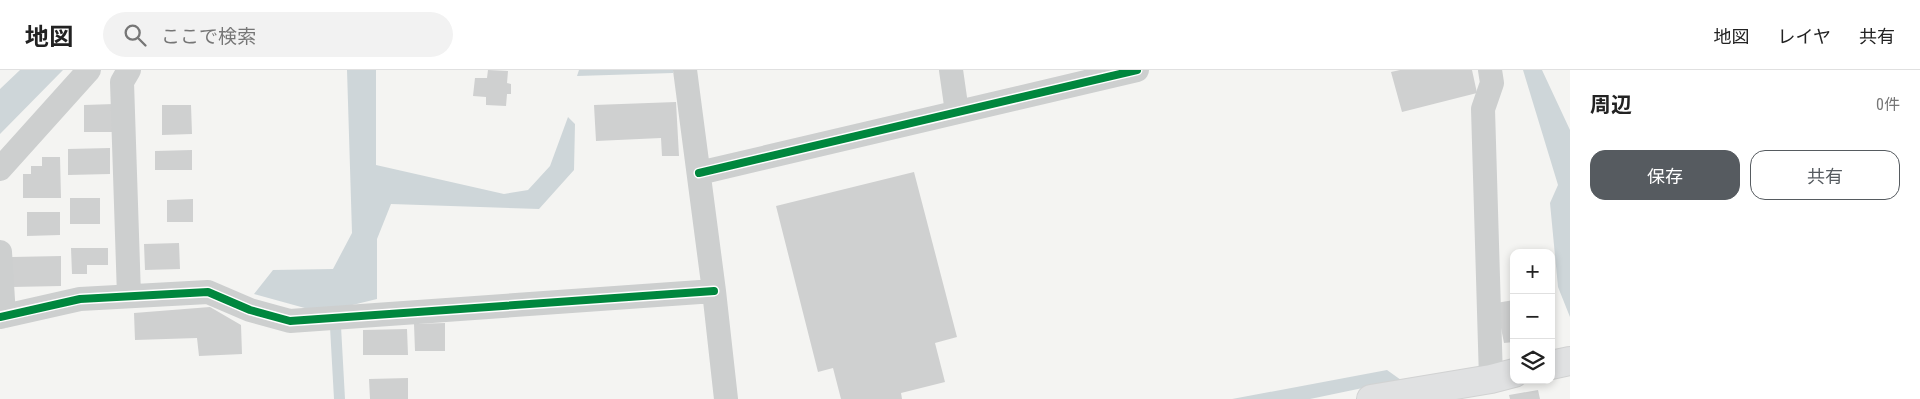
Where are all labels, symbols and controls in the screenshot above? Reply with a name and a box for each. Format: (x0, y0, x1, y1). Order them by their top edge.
search box (103, 12, 453, 57)
icon: search (121, 21, 149, 49)
text: 地図 (25, 23, 73, 51)
text: ここで検索 (161, 25, 256, 48)
text: 地図 (1714, 26, 1750, 47)
text: レイヤ (1778, 26, 1831, 47)
text: 共有 (1859, 26, 1895, 47)
text: 周辺 (1590, 93, 1632, 117)
text: 0件 (1876, 95, 1900, 114)
button: 保存 (1590, 150, 1740, 200)
button: 共有 (1750, 150, 1900, 200)
map controls (1510, 249, 1555, 384)
button: + (1510, 249, 1555, 294)
button: − (1510, 294, 1555, 339)
button: layers (1510, 339, 1555, 384)

